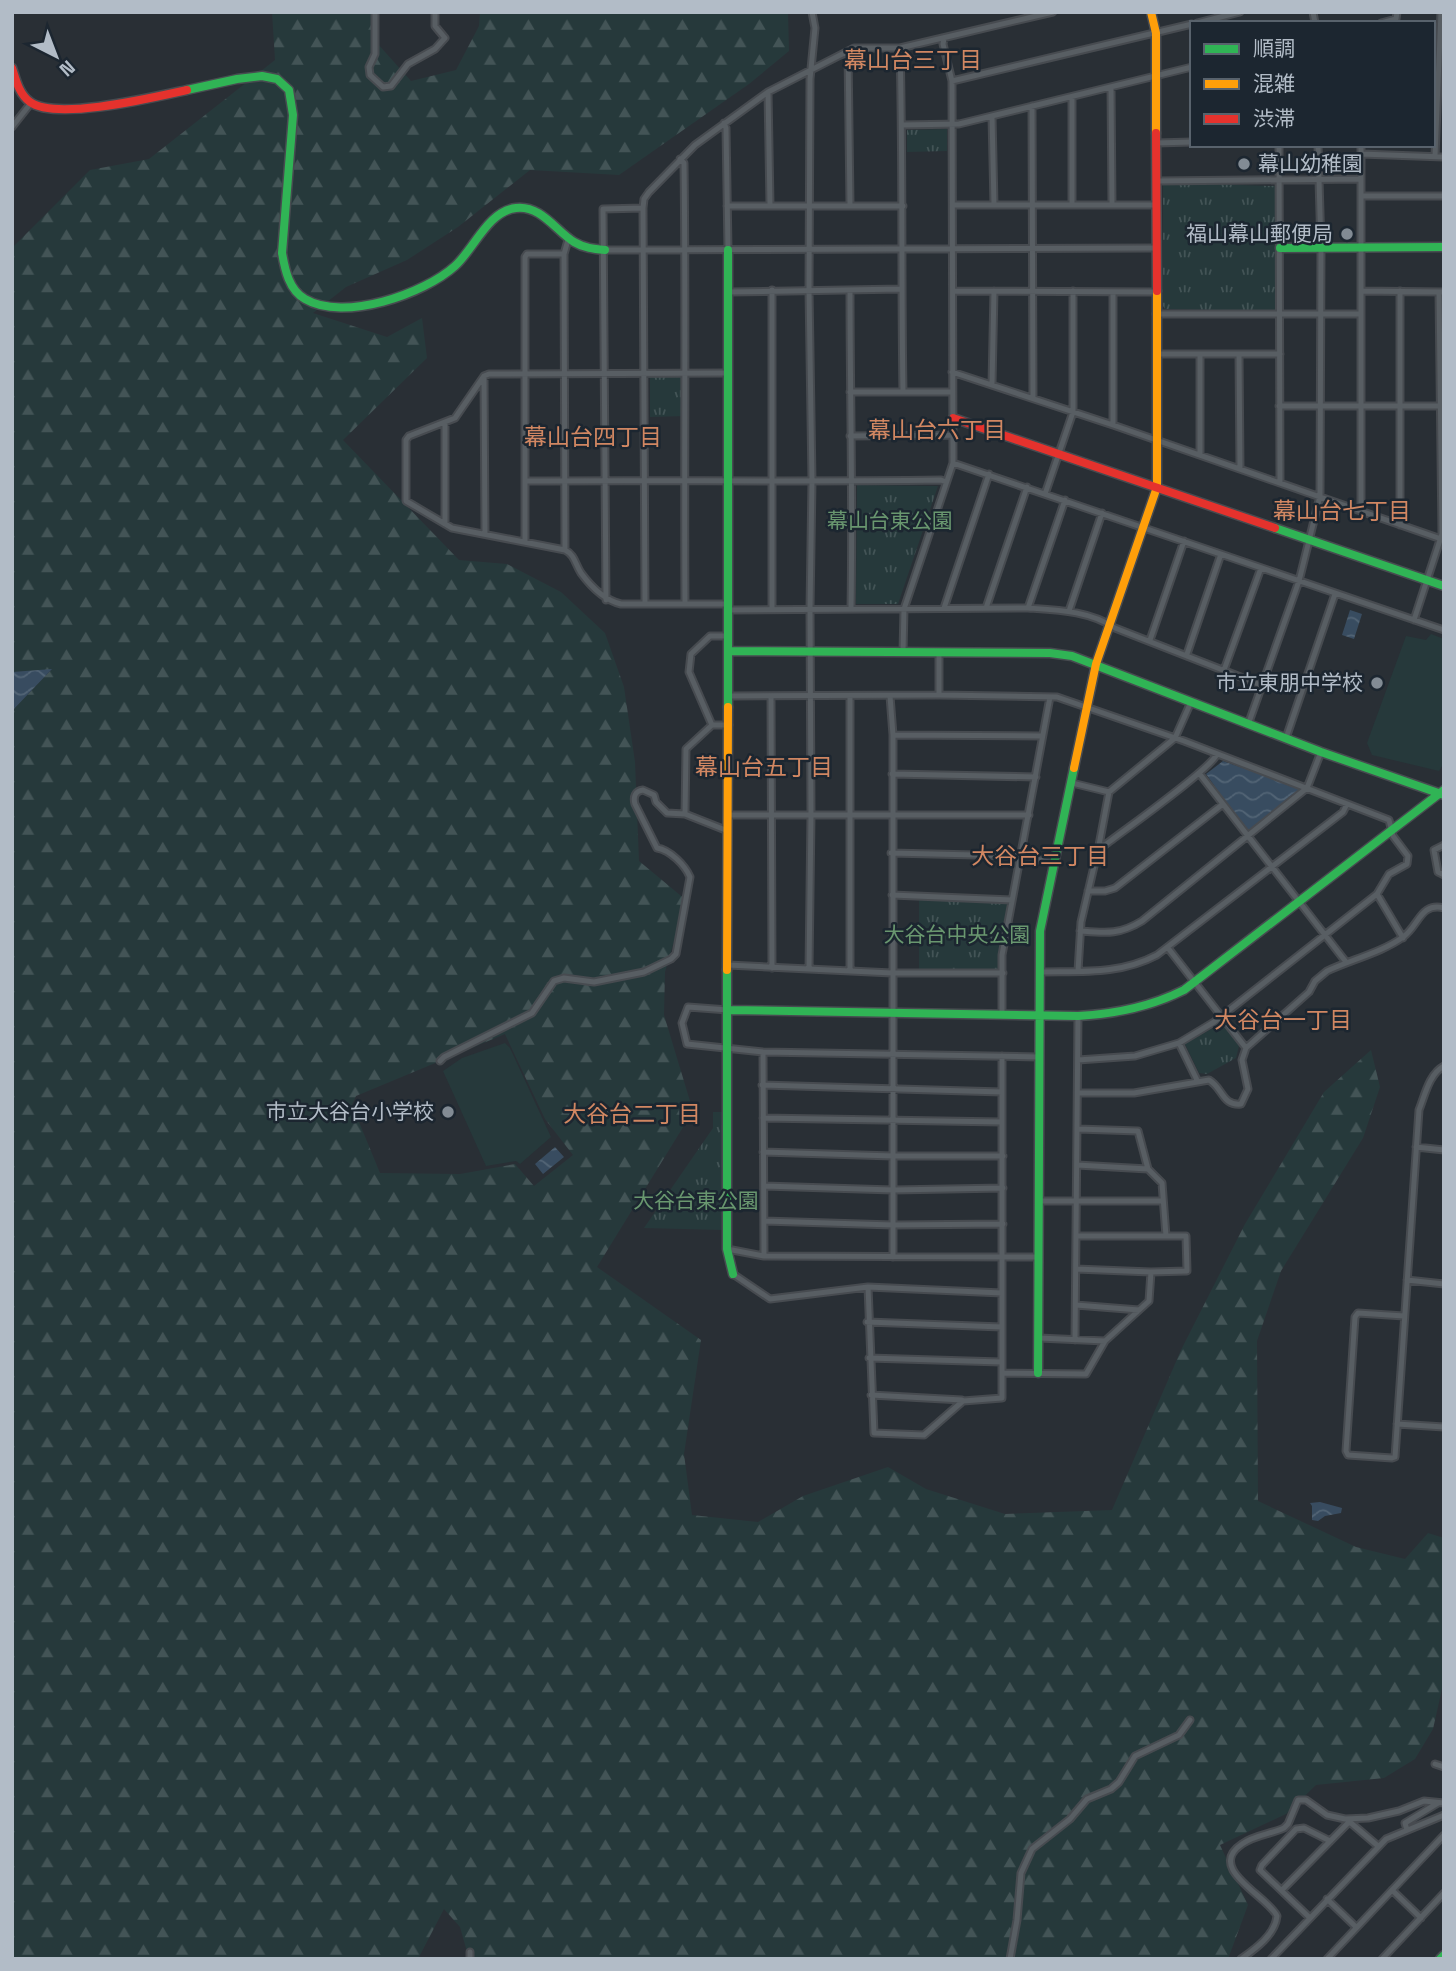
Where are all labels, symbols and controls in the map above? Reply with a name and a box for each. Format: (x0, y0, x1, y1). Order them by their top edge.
north arrow (21, 21, 91, 91)
legend (1190, 21, 1435, 147)
text: 順調 (1253, 35, 1295, 62)
district label: 幕山台三丁目 (844, 45, 982, 75)
text: N (54, 55, 80, 82)
text: 混雑 (1253, 70, 1295, 97)
text: 渋滞 (1253, 105, 1295, 132)
place label: 幕山幼稚園 (1258, 150, 1363, 177)
marker: 幕山幼稚園 (1236, 156, 1252, 172)
place label: 福山幕山郵便局 (1186, 220, 1333, 247)
marker: 福山幕山郵便局 (1339, 226, 1355, 242)
district label: 幕山台六丁目 (868, 415, 1006, 445)
district label: 幕山台四丁目 (524, 422, 662, 452)
district label: 幕山台七丁目 (1273, 496, 1411, 526)
park label: 幕山台東公園 (827, 507, 953, 534)
place label: 市立東朋中学校 (1216, 669, 1363, 696)
marker: 市立東朋中学校 (1369, 675, 1385, 691)
district label: 幕山台五丁目 (695, 752, 833, 782)
district label: 大谷台三丁目 (971, 841, 1109, 871)
park label: 大谷台中央公園 (884, 921, 1031, 948)
district label: 大谷台一丁目 (1214, 1005, 1352, 1035)
place label: 市立大谷台小学校 (266, 1098, 434, 1125)
district label: 大谷台二丁目 (563, 1099, 701, 1129)
marker: 市立大谷台小学校 (440, 1104, 456, 1120)
park label: 大谷台東公園 (633, 1187, 759, 1214)

